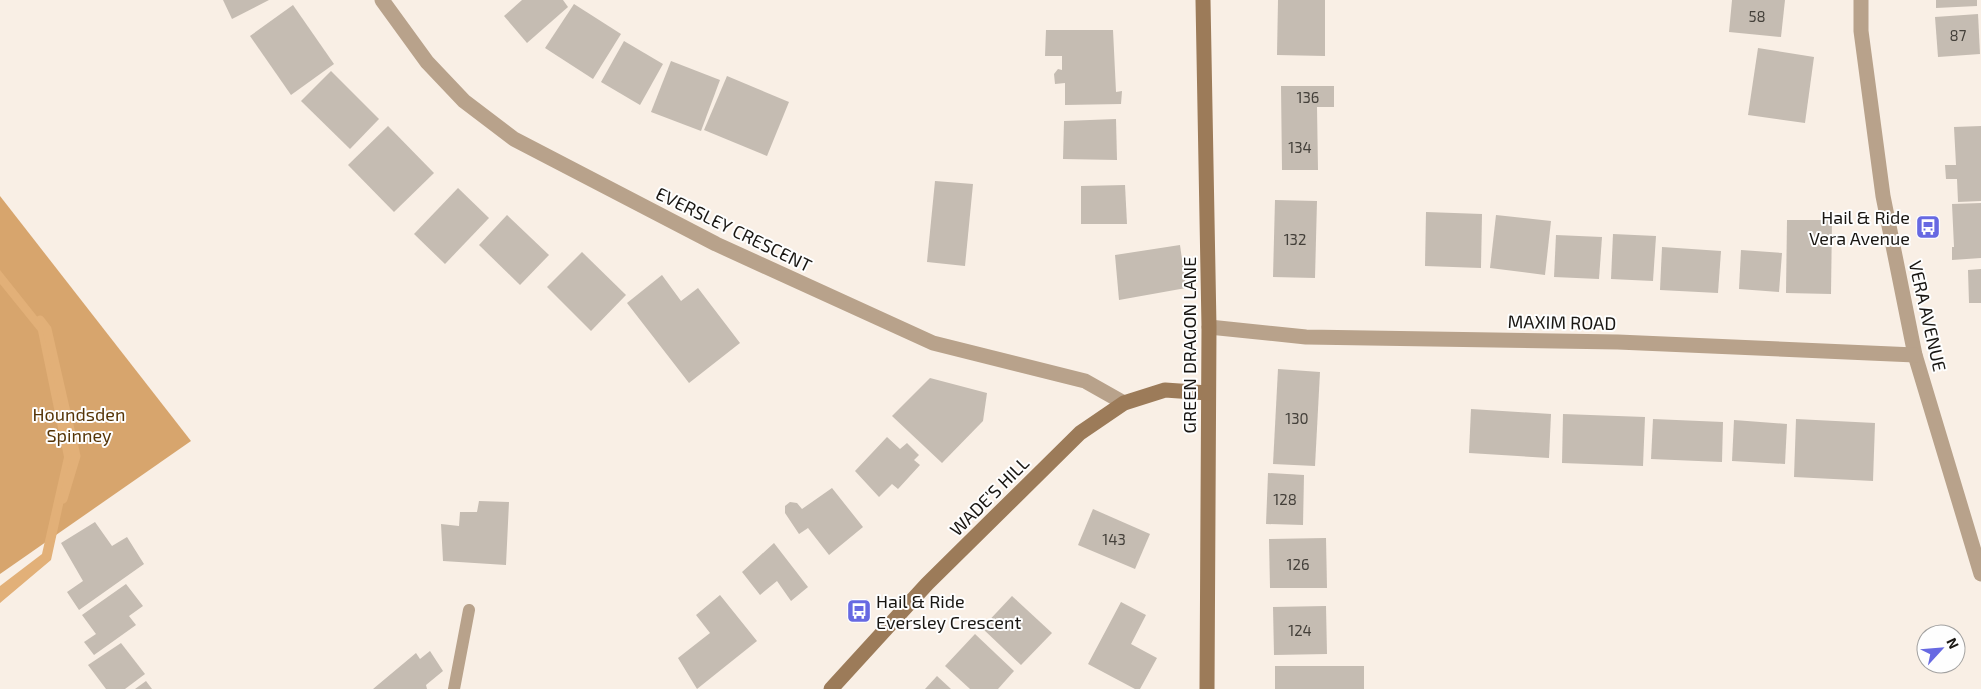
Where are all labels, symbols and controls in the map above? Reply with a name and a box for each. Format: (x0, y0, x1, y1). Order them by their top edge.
house number: 58 (1748, 7, 1766, 25)
house number: 87 (1950, 26, 1967, 44)
house number: 136 (1297, 88, 1319, 106)
house number: 134 (1288, 138, 1312, 156)
street label: EVERSLEY CRESCENT (653, 182, 816, 276)
place label: Hail & Ride Vera Avenue (1809, 206, 1910, 249)
bus stop icon: Hail & Ride Vera Avenue (1915, 214, 1941, 240)
house number: 132 (1284, 230, 1306, 248)
street label: GREEN DRAGON LANE (1178, 257, 1200, 433)
street label: VERA AVENUE (1905, 259, 1951, 373)
street label: MAXIM ROAD (1507, 310, 1617, 334)
park label: Houndsden Spinney (33, 403, 125, 446)
house number: 130 (1285, 409, 1309, 427)
street label: WADE'S HILL (945, 452, 1033, 540)
house number: 128 (1273, 490, 1297, 508)
house number: 143 (1102, 530, 1126, 548)
house number: 126 (1287, 555, 1309, 573)
place label: Hail & Ride Eversley Crescent (876, 590, 1021, 633)
bus stop icon: Hail & Ride Eversley Crescent (846, 598, 872, 624)
house number: 124 (1288, 621, 1312, 639)
north arrow (1916, 624, 1966, 674)
text: N (1943, 635, 1963, 651)

